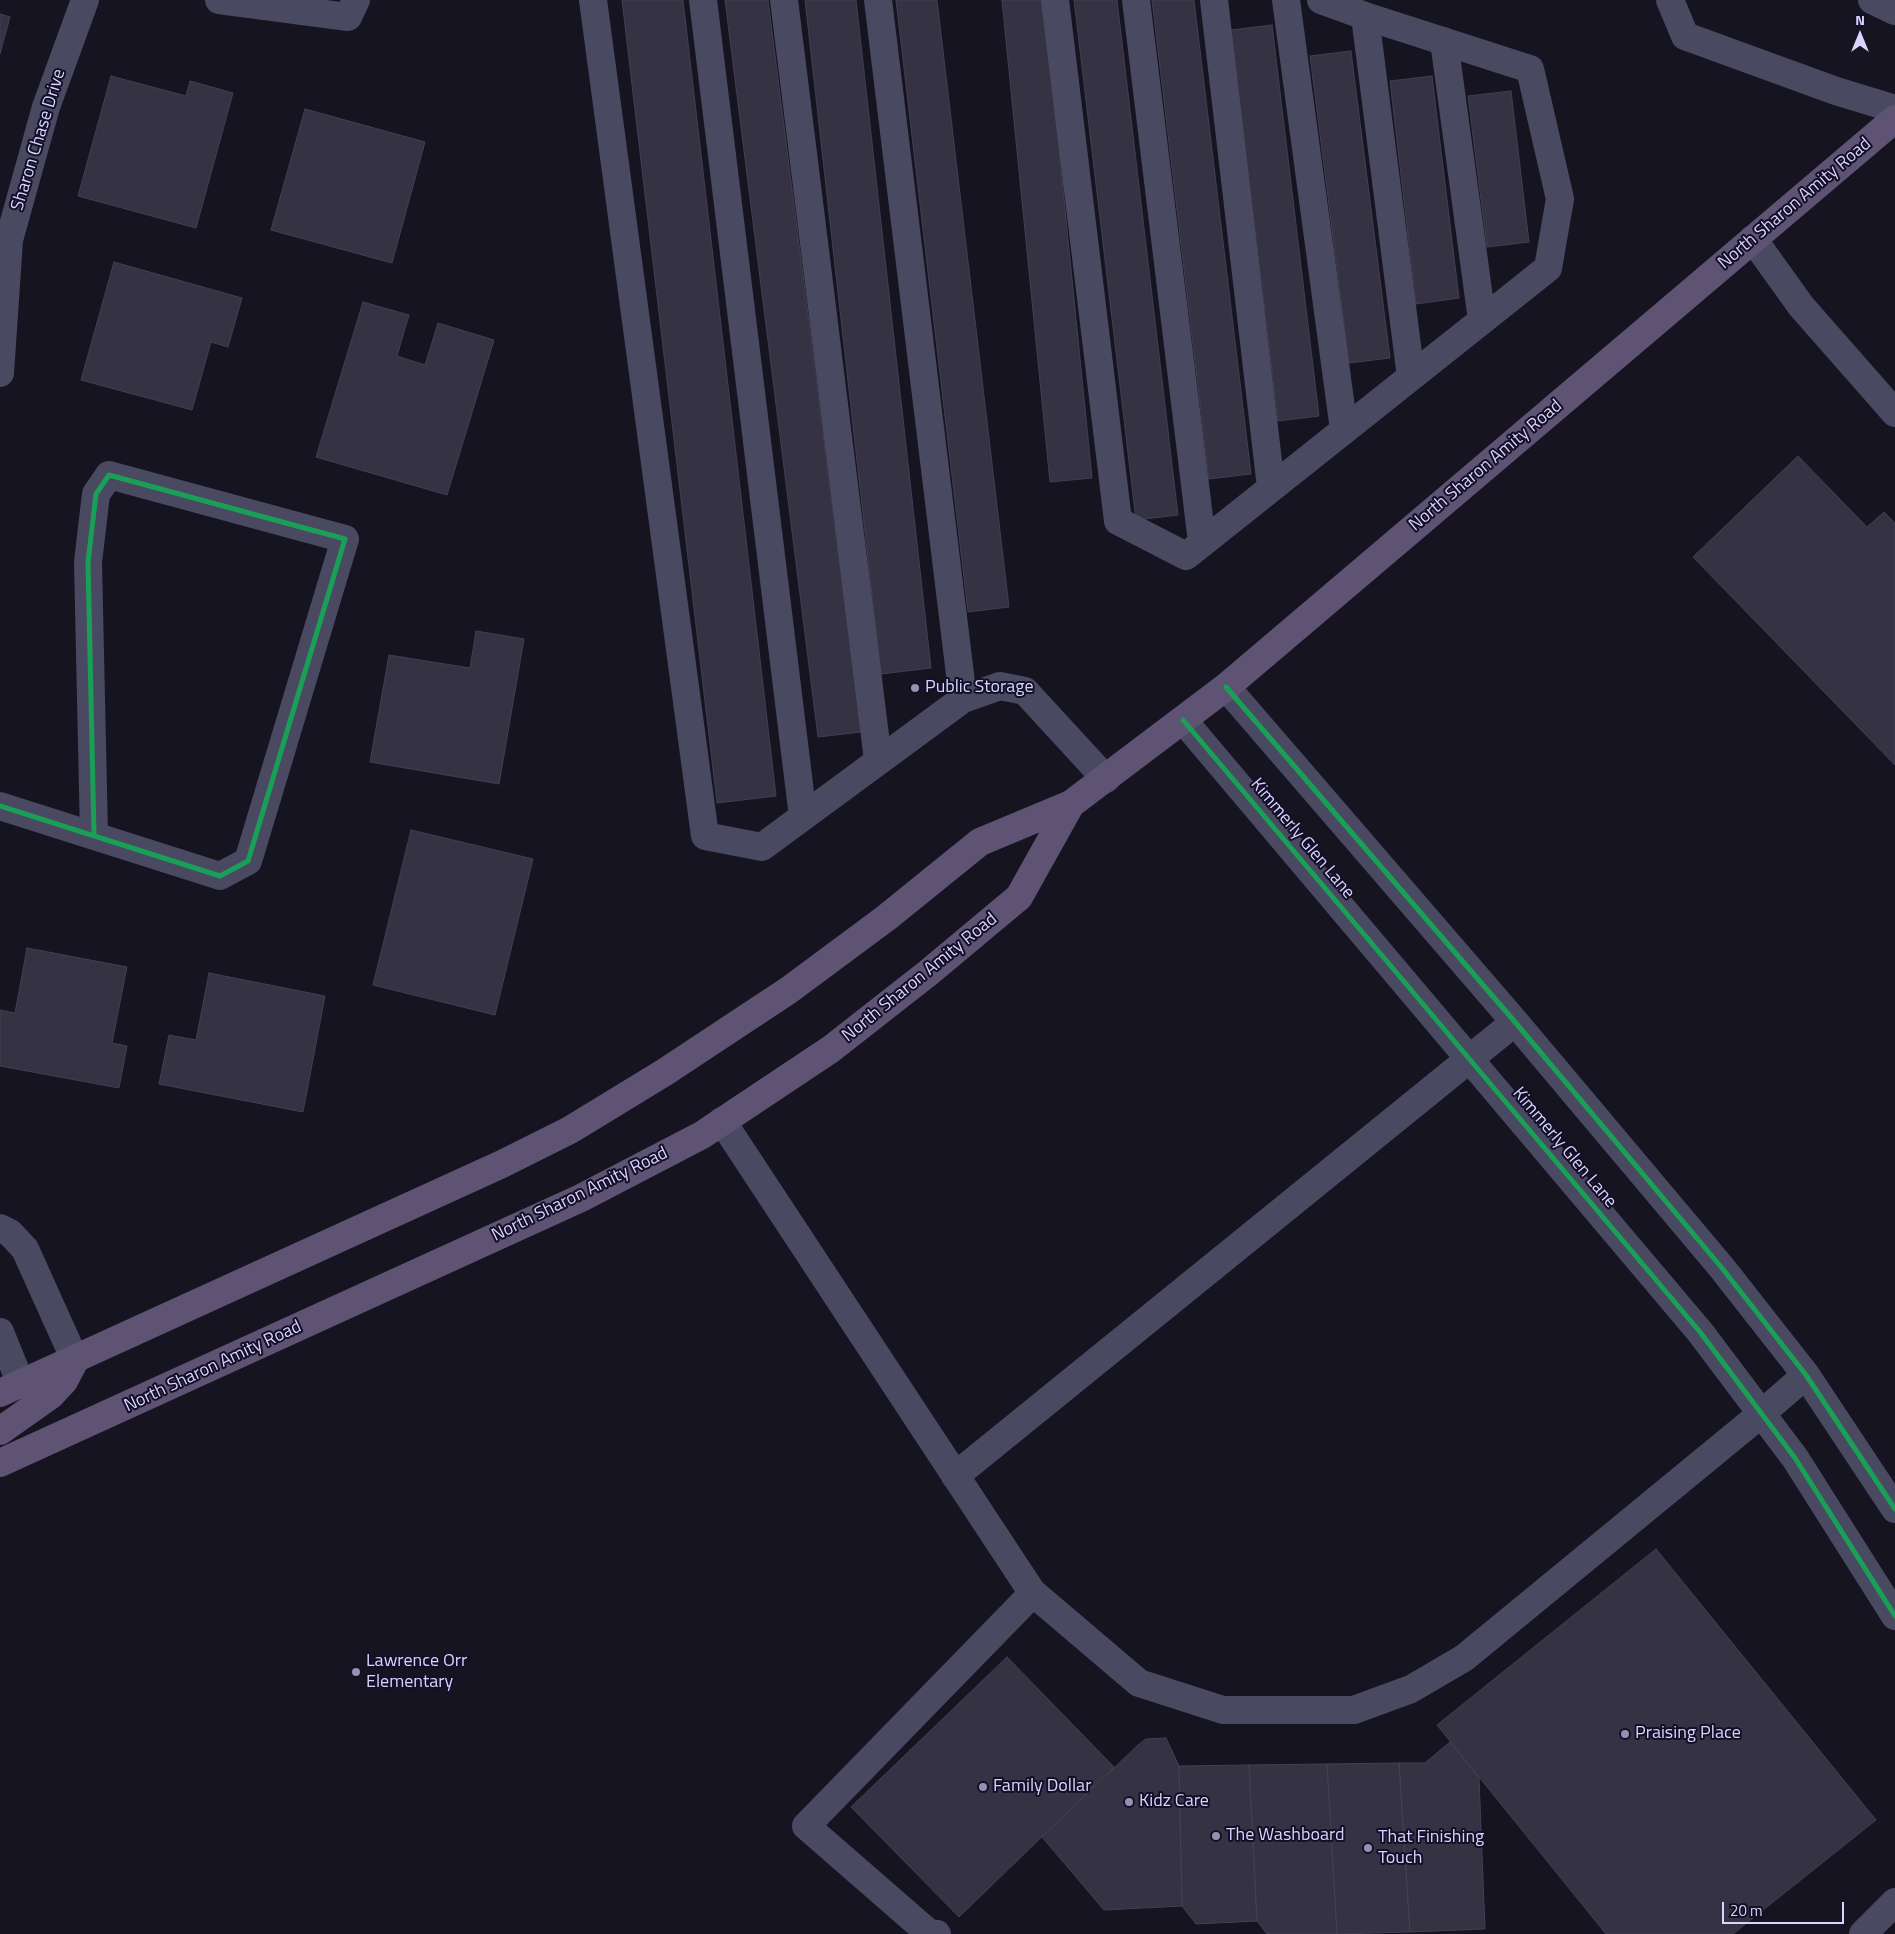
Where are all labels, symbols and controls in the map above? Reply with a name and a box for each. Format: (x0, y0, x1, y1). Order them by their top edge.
text: N (1855, 9, 1865, 30)
north arrow (1835, 10, 1885, 60)
street label: Sharon Chase Drive (7, 67, 71, 213)
street label: North Sharon Amity Road (1714, 134, 1876, 274)
street label: North Sharon Amity Road (1405, 396, 1567, 536)
place label: Public Storage (925, 677, 1034, 699)
marker: Public Storage (909, 682, 921, 694)
street label: Kimmerly Glen Lane (1245, 774, 1359, 904)
street label: North Sharon Amity Road (838, 909, 1002, 1047)
street label: Kimmerly Glen Lane (1507, 1083, 1621, 1213)
street label: North Sharon Amity Road (489, 1143, 671, 1247)
street label: North Sharon Amity Road (121, 1316, 305, 1418)
place label: Lawrence Orr Elementary (366, 1651, 467, 1694)
marker: Lawrence Orr Elementary (350, 1666, 362, 1678)
place label: Praising Place (1635, 1723, 1741, 1745)
marker: Praising Place (1619, 1728, 1631, 1740)
place label: Family Dollar (993, 1776, 1091, 1798)
marker: Family Dollar (977, 1781, 989, 1793)
place label: Kidz Care (1139, 1791, 1209, 1813)
marker: Kidz Care (1123, 1796, 1135, 1808)
place label: The Washboard (1226, 1825, 1344, 1847)
place label: That Finishing Touch (1378, 1827, 1484, 1870)
marker: The Washboard (1210, 1830, 1222, 1842)
marker: That Finishing Touch (1362, 1842, 1374, 1854)
scale bar (1725, 1892, 1848, 1924)
text: 20 m (1730, 1899, 1763, 1922)

